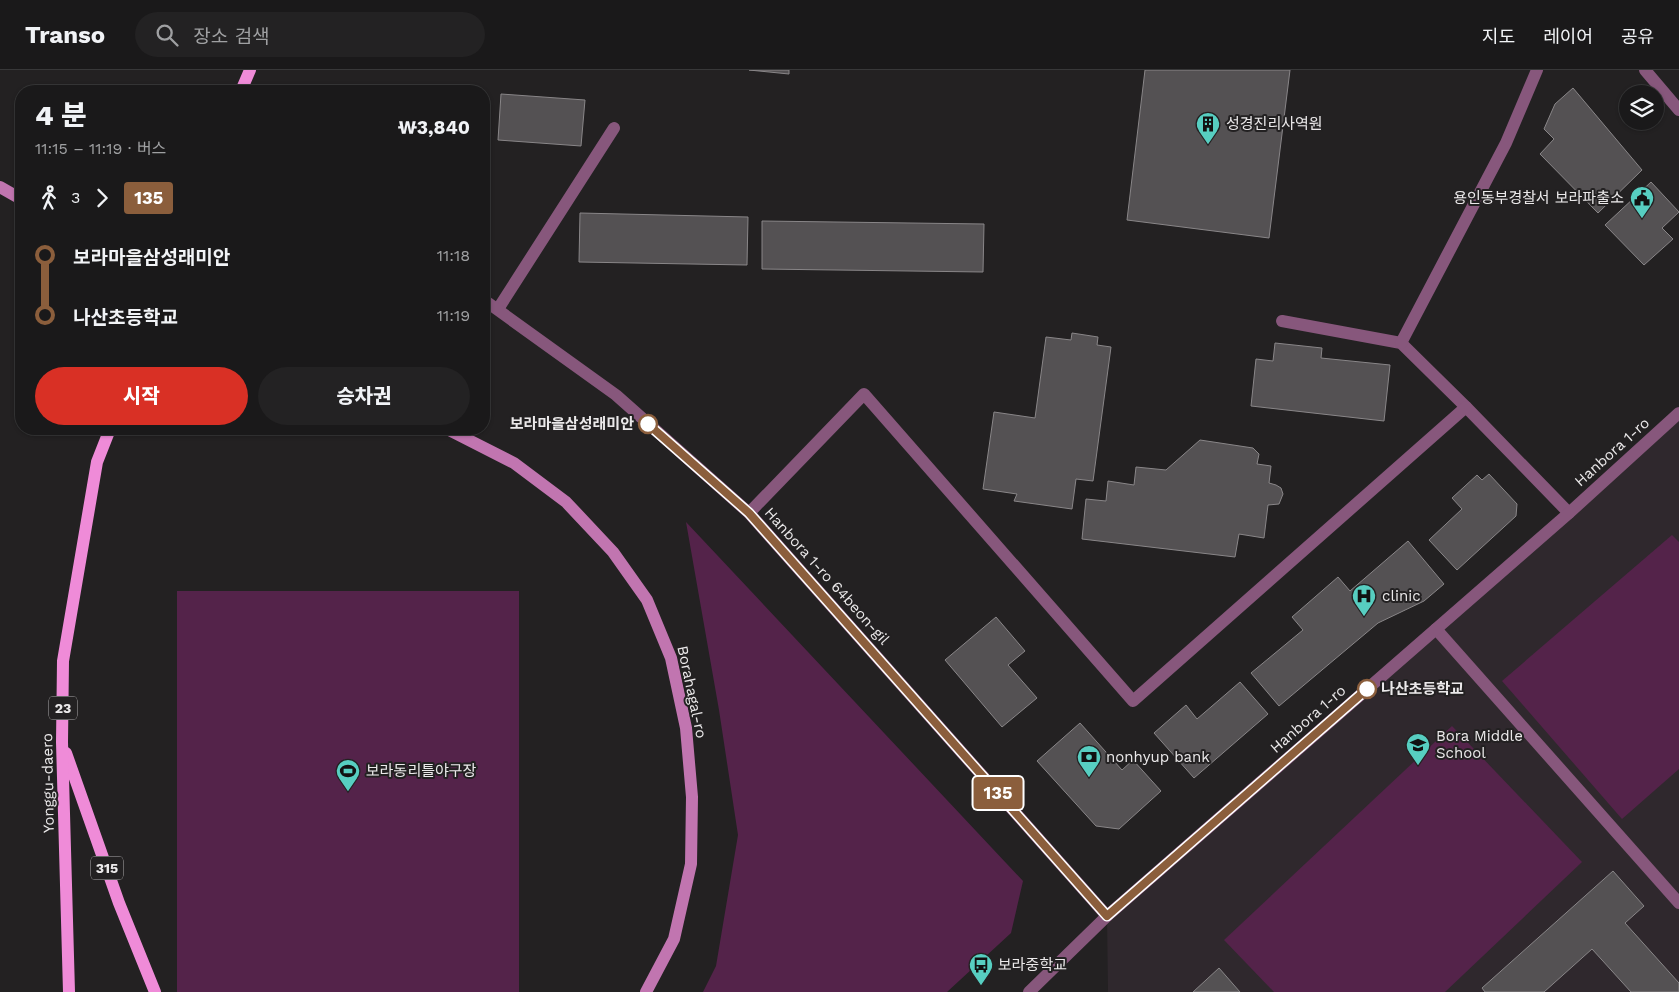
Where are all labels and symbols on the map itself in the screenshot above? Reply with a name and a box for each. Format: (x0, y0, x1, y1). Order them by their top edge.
building icon: 성경진리사역원 (1195, 111, 1221, 145)
place label: 성경진리사역원 (1226, 115, 1323, 133)
public building icon: 용인동부경찰서 보라파출소 (1629, 185, 1655, 219)
place label: 용인동부경찰서 보라파출소 (1453, 189, 1624, 207)
marker: 보라마을삼성래미안 (638, 414, 658, 434)
street label: Hanbora 1-ro (1571, 414, 1653, 490)
place label: 보라마을삼성래미안 (510, 415, 634, 433)
street label: Hanbora 1-ro 64beon-gil (761, 504, 894, 649)
hospital icon: clinic (1351, 583, 1377, 617)
place label: clinic (1382, 587, 1421, 605)
street label: Borahagal-ro (673, 644, 711, 740)
marker: 나산초등학교 (1357, 679, 1377, 699)
place label: 나산초등학교 (1381, 680, 1464, 698)
street label: Hanbora 1-ro (1266, 681, 1350, 757)
road number: 23 (49, 696, 77, 720)
place label: Bora Middle School (1436, 727, 1523, 762)
school or university icon: Bora Middle School (1405, 732, 1431, 766)
street label: Yonggu-daero (38, 733, 58, 833)
bank icon: nonhyup bank (1076, 744, 1102, 778)
place label: nonhyup bank (1106, 748, 1210, 766)
sports icon: 보라동리틀야구장 (335, 758, 361, 792)
place label: 보라동리틀야구장 (366, 762, 477, 780)
line badge: 135 (969, 777, 1027, 809)
road number: 315 (91, 856, 123, 880)
bus stop icon: 보라중학교 (968, 952, 994, 986)
place label: 보라중학교 (998, 956, 1067, 974)

